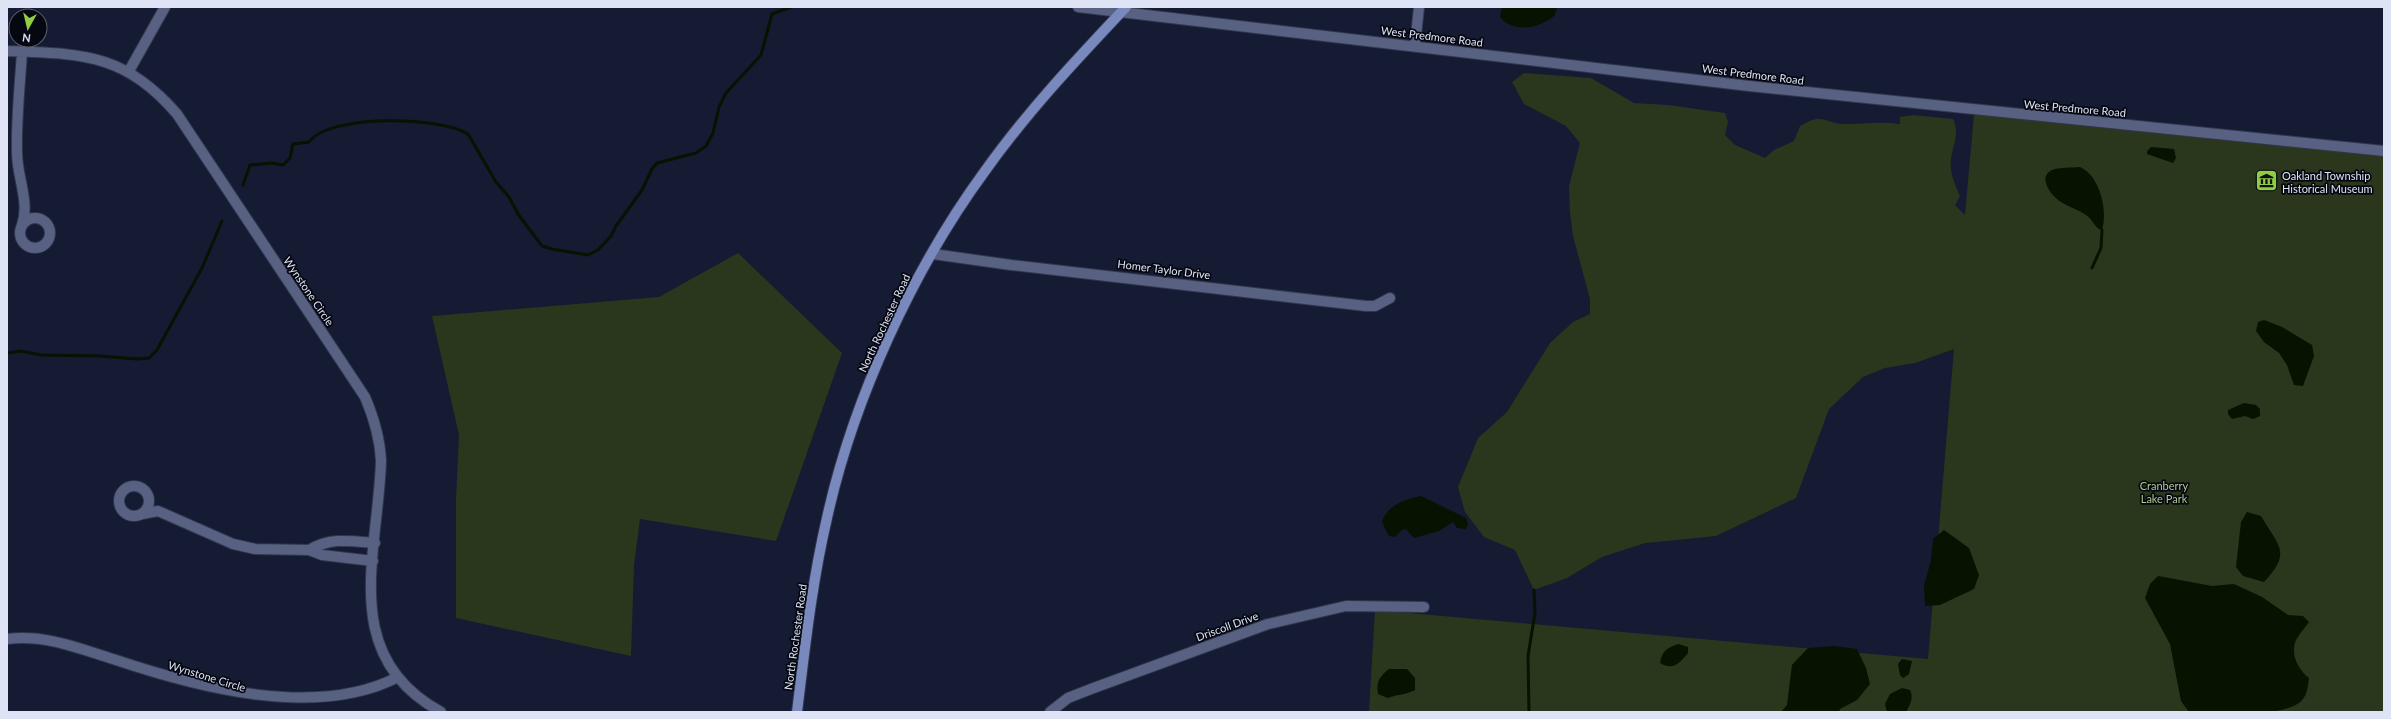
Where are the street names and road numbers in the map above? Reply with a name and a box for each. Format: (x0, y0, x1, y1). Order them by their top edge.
street label: West Predmore Road (1380, 23, 1484, 49)
street label: West Predmore Road (1701, 61, 1805, 87)
street label: West Predmore Road (2023, 97, 2127, 119)
street label: Wynstone Circle (281, 254, 337, 328)
street label: Homer Taylor Drive (1117, 257, 1211, 281)
street label: North Rochester Road (856, 272, 912, 374)
street label: North Rochester Road (781, 583, 809, 691)
street label: Driscoll Drive (1194, 609, 1260, 643)
street label: Wynstone Circle (167, 658, 247, 694)

